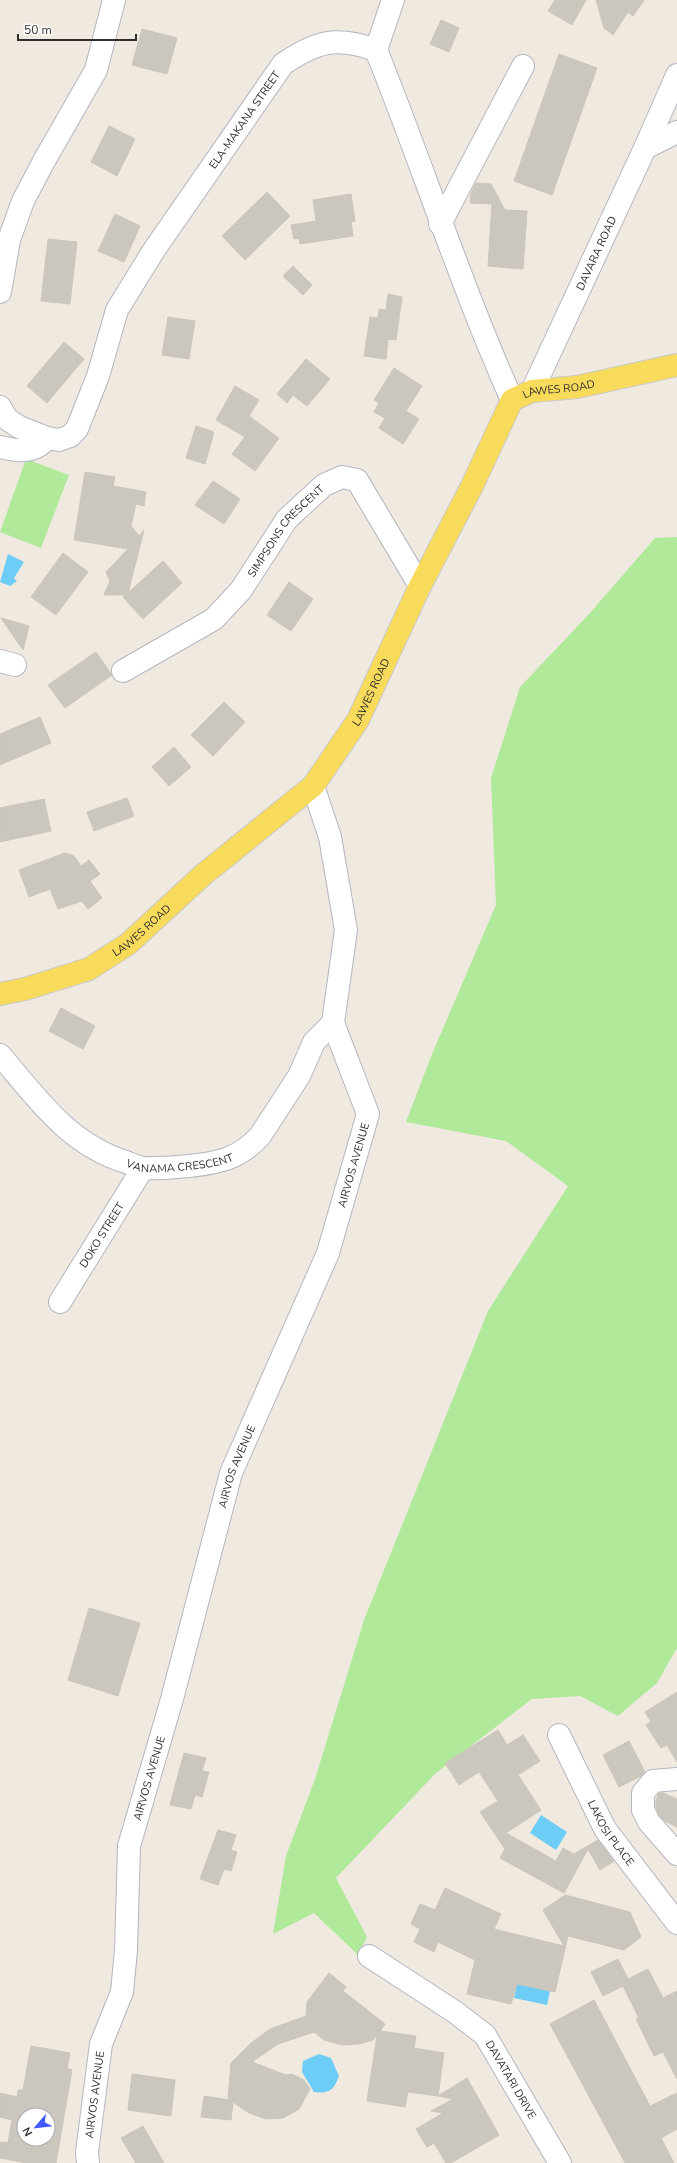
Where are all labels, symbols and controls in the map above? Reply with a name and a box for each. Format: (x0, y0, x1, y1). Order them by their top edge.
scale bar (18, 16, 136, 42)
text: 50 m (24, 22, 52, 38)
street label: ELA-MAKANA STREET (206, 68, 284, 172)
street label: DAVARA ROAD (573, 214, 620, 293)
street label: LAWES ROAD (520, 376, 596, 402)
street label: SIMPSONS CRESCENT (244, 481, 328, 580)
street label: LAWES ROAD (349, 656, 394, 729)
street label: LAWES ROAD (110, 901, 174, 960)
street label: AIRVOS AVENUE (334, 1121, 373, 1209)
street label: VANAMA CRESCENT (123, 1150, 236, 1176)
street label: DOKO STREET (76, 1199, 128, 1271)
street label: AIRVOS AVENUE (215, 1423, 259, 1510)
street label: AIRVOS AVENUE (130, 1734, 169, 1822)
street label: LAKOSI PLACE (584, 1798, 637, 1869)
street label: DAVATARI DRIVE (482, 2038, 540, 2122)
street label: AIRVOS AVENUE (82, 2050, 108, 2139)
north arrow (16, 2107, 56, 2147)
text: N (19, 2124, 36, 2139)

